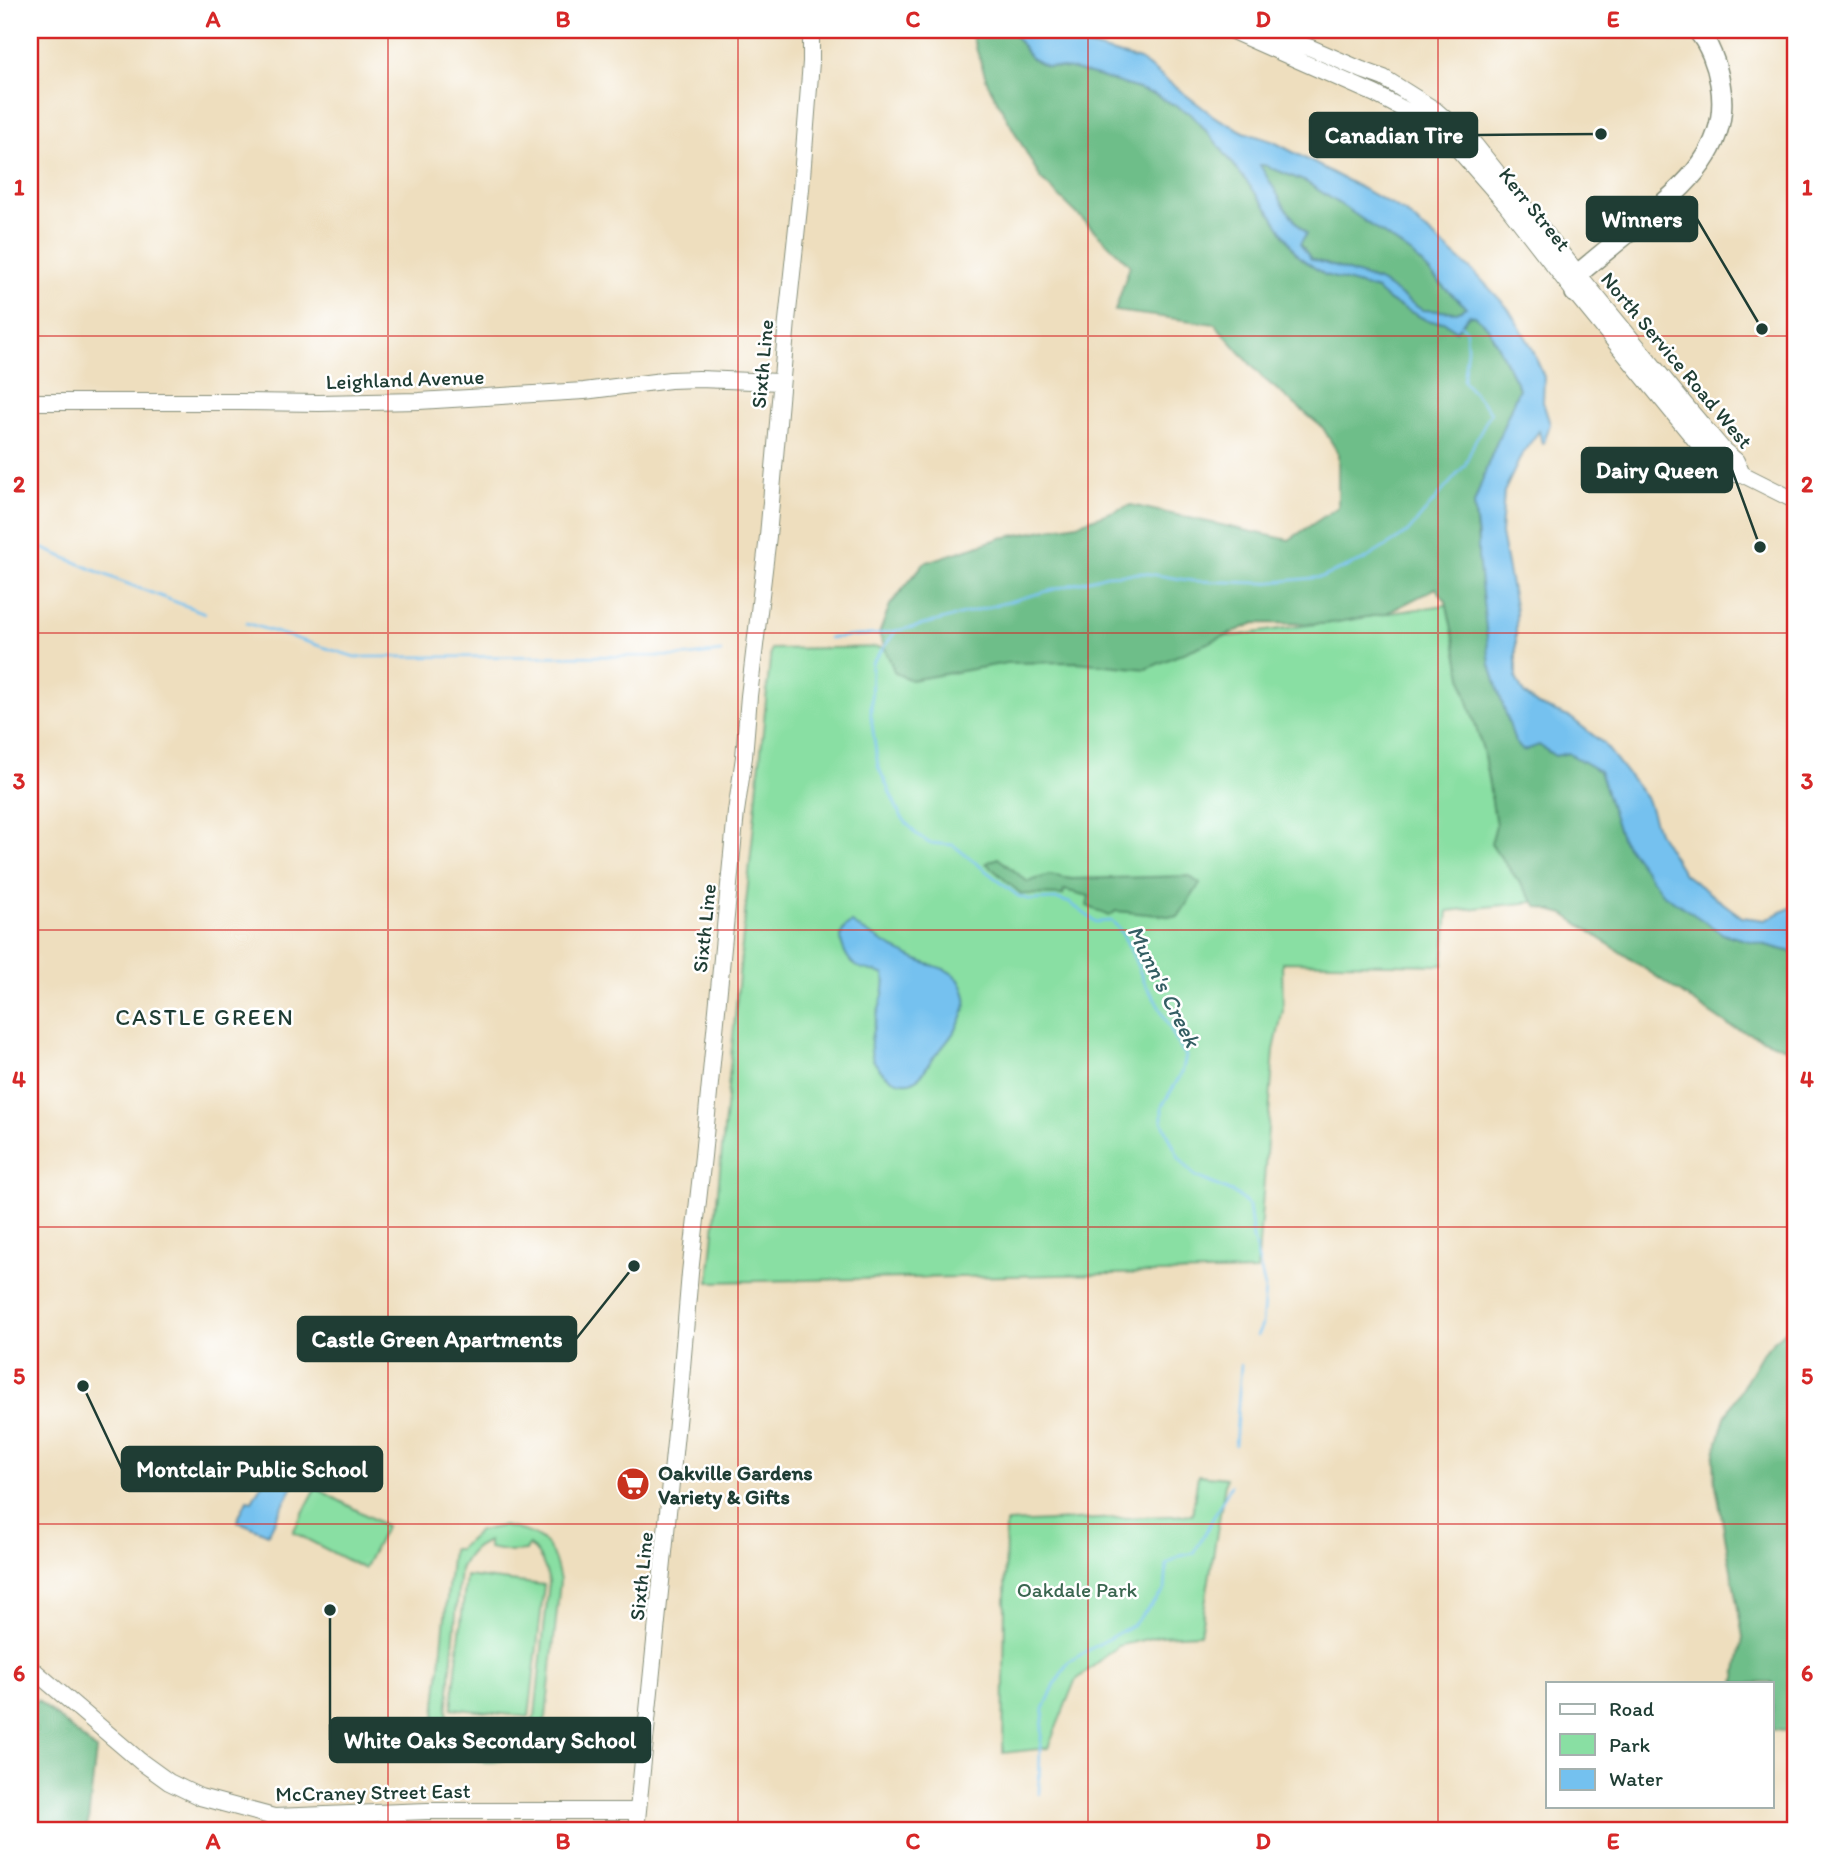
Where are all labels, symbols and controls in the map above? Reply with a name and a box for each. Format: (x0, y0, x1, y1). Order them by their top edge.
text: A (205, 5, 221, 33)
text: B (556, 5, 571, 33)
text: C (906, 5, 921, 33)
text: D (1255, 5, 1271, 33)
text: E (1607, 5, 1620, 33)
callout: Canadian Tire (1310, 113, 1477, 157)
text: Canadian Tire (1325, 121, 1463, 149)
street label: Kerr Street (1494, 162, 1576, 256)
text: 1 (14, 173, 25, 201)
text: 1 (1802, 173, 1813, 201)
callout: Winners (1587, 197, 1697, 241)
text: Winners (1601, 205, 1683, 233)
street label: North Service Road West (1596, 267, 1758, 453)
street label: Sixth Line (746, 318, 778, 410)
street label: Leighland Avenue (325, 364, 485, 394)
callout: Dairy Queen (1582, 448, 1732, 492)
text: Dairy Queen (1596, 456, 1719, 484)
text: 2 (13, 470, 26, 498)
text: 2 (1801, 470, 1814, 498)
text: 3 (13, 767, 26, 795)
text: 3 (1801, 767, 1814, 795)
street label: Sixth Line (687, 882, 721, 974)
water label: Munn's Creek (1121, 920, 1207, 1053)
district label: CASTLE GREEN (115, 1003, 295, 1031)
text: 4 (12, 1065, 26, 1093)
text: 4 (1800, 1065, 1814, 1093)
callout: Castle Green Apartments (298, 1317, 576, 1361)
text: Castle Green Apartments (311, 1325, 563, 1353)
text: 5 (13, 1362, 25, 1390)
text: 5 (1801, 1362, 1813, 1390)
callout: Montclair Public School (122, 1447, 382, 1491)
text: Montclair Public School (136, 1455, 368, 1483)
place label: Oakville Gardens Variety & Gifts (658, 1460, 813, 1510)
supermarket icon: Oakville Gardens Variety & Gifts (614, 1465, 652, 1503)
street label: Sixth Line (624, 1530, 658, 1622)
park label: Oakdale Park (1017, 1577, 1138, 1602)
text: 6 (13, 1659, 25, 1687)
text: 6 (1801, 1659, 1813, 1687)
legend (1546, 1682, 1773, 1808)
text: Road (1609, 1696, 1655, 1721)
callout: White Oaks Secondary School (330, 1718, 650, 1762)
text: White Oaks Secondary School (344, 1726, 637, 1754)
text: Park (1609, 1732, 1651, 1757)
text: Water (1609, 1766, 1663, 1791)
street label: McCraney Street East (275, 1778, 471, 1806)
text: A (205, 1827, 221, 1855)
text: B (556, 1827, 571, 1855)
text: C (906, 1827, 921, 1855)
text: D (1255, 1827, 1271, 1855)
text: E (1607, 1827, 1620, 1855)

